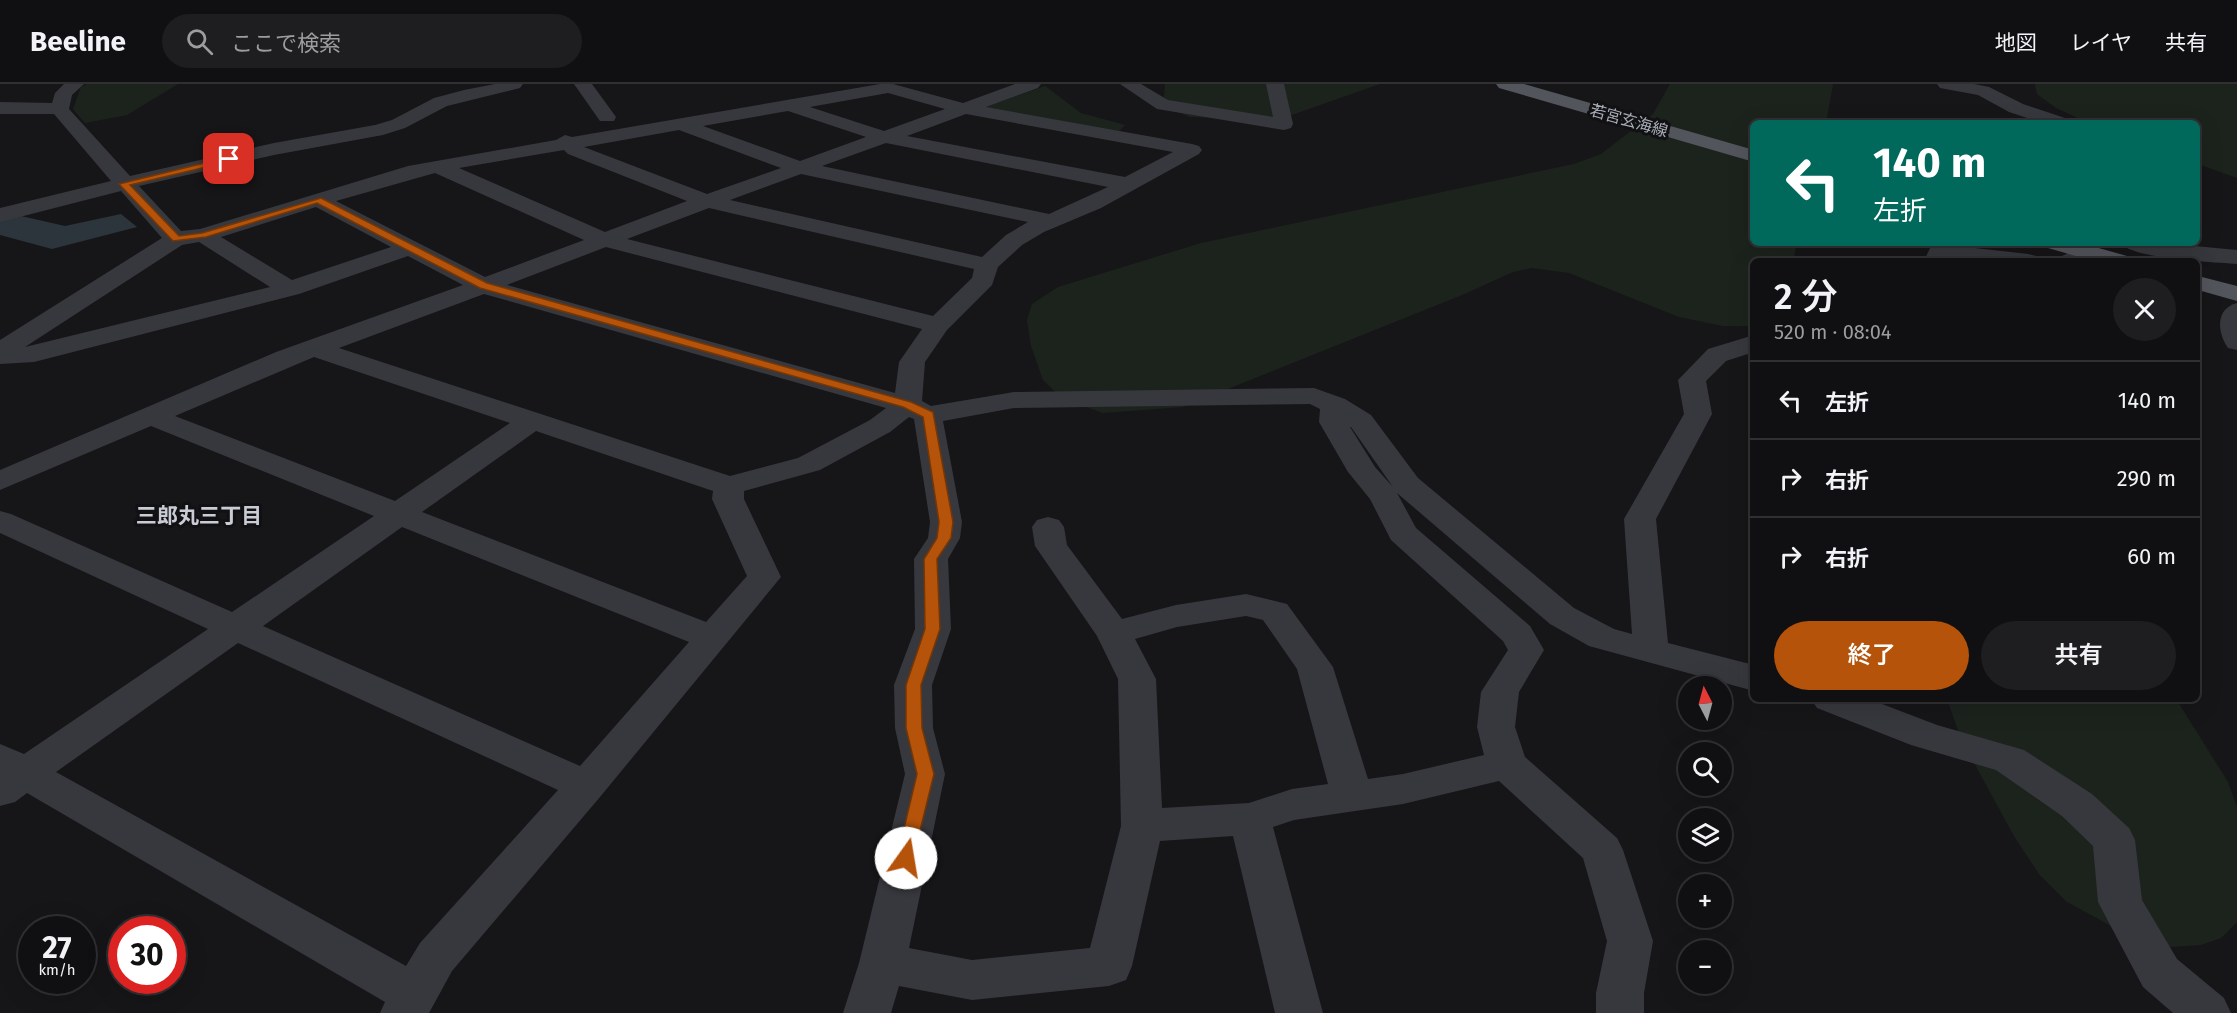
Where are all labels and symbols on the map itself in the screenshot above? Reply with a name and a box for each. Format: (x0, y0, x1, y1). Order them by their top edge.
street label: 若宮玄海線 (1588, 100, 1670, 141)
pin (203, 133, 254, 184)
district label: 三郎丸三丁目 (136, 503, 262, 529)
north arrow (1678, 676, 1732, 730)
position arrow (874, 826, 938, 890)
speed limit sign: 30 (108, 916, 186, 994)

